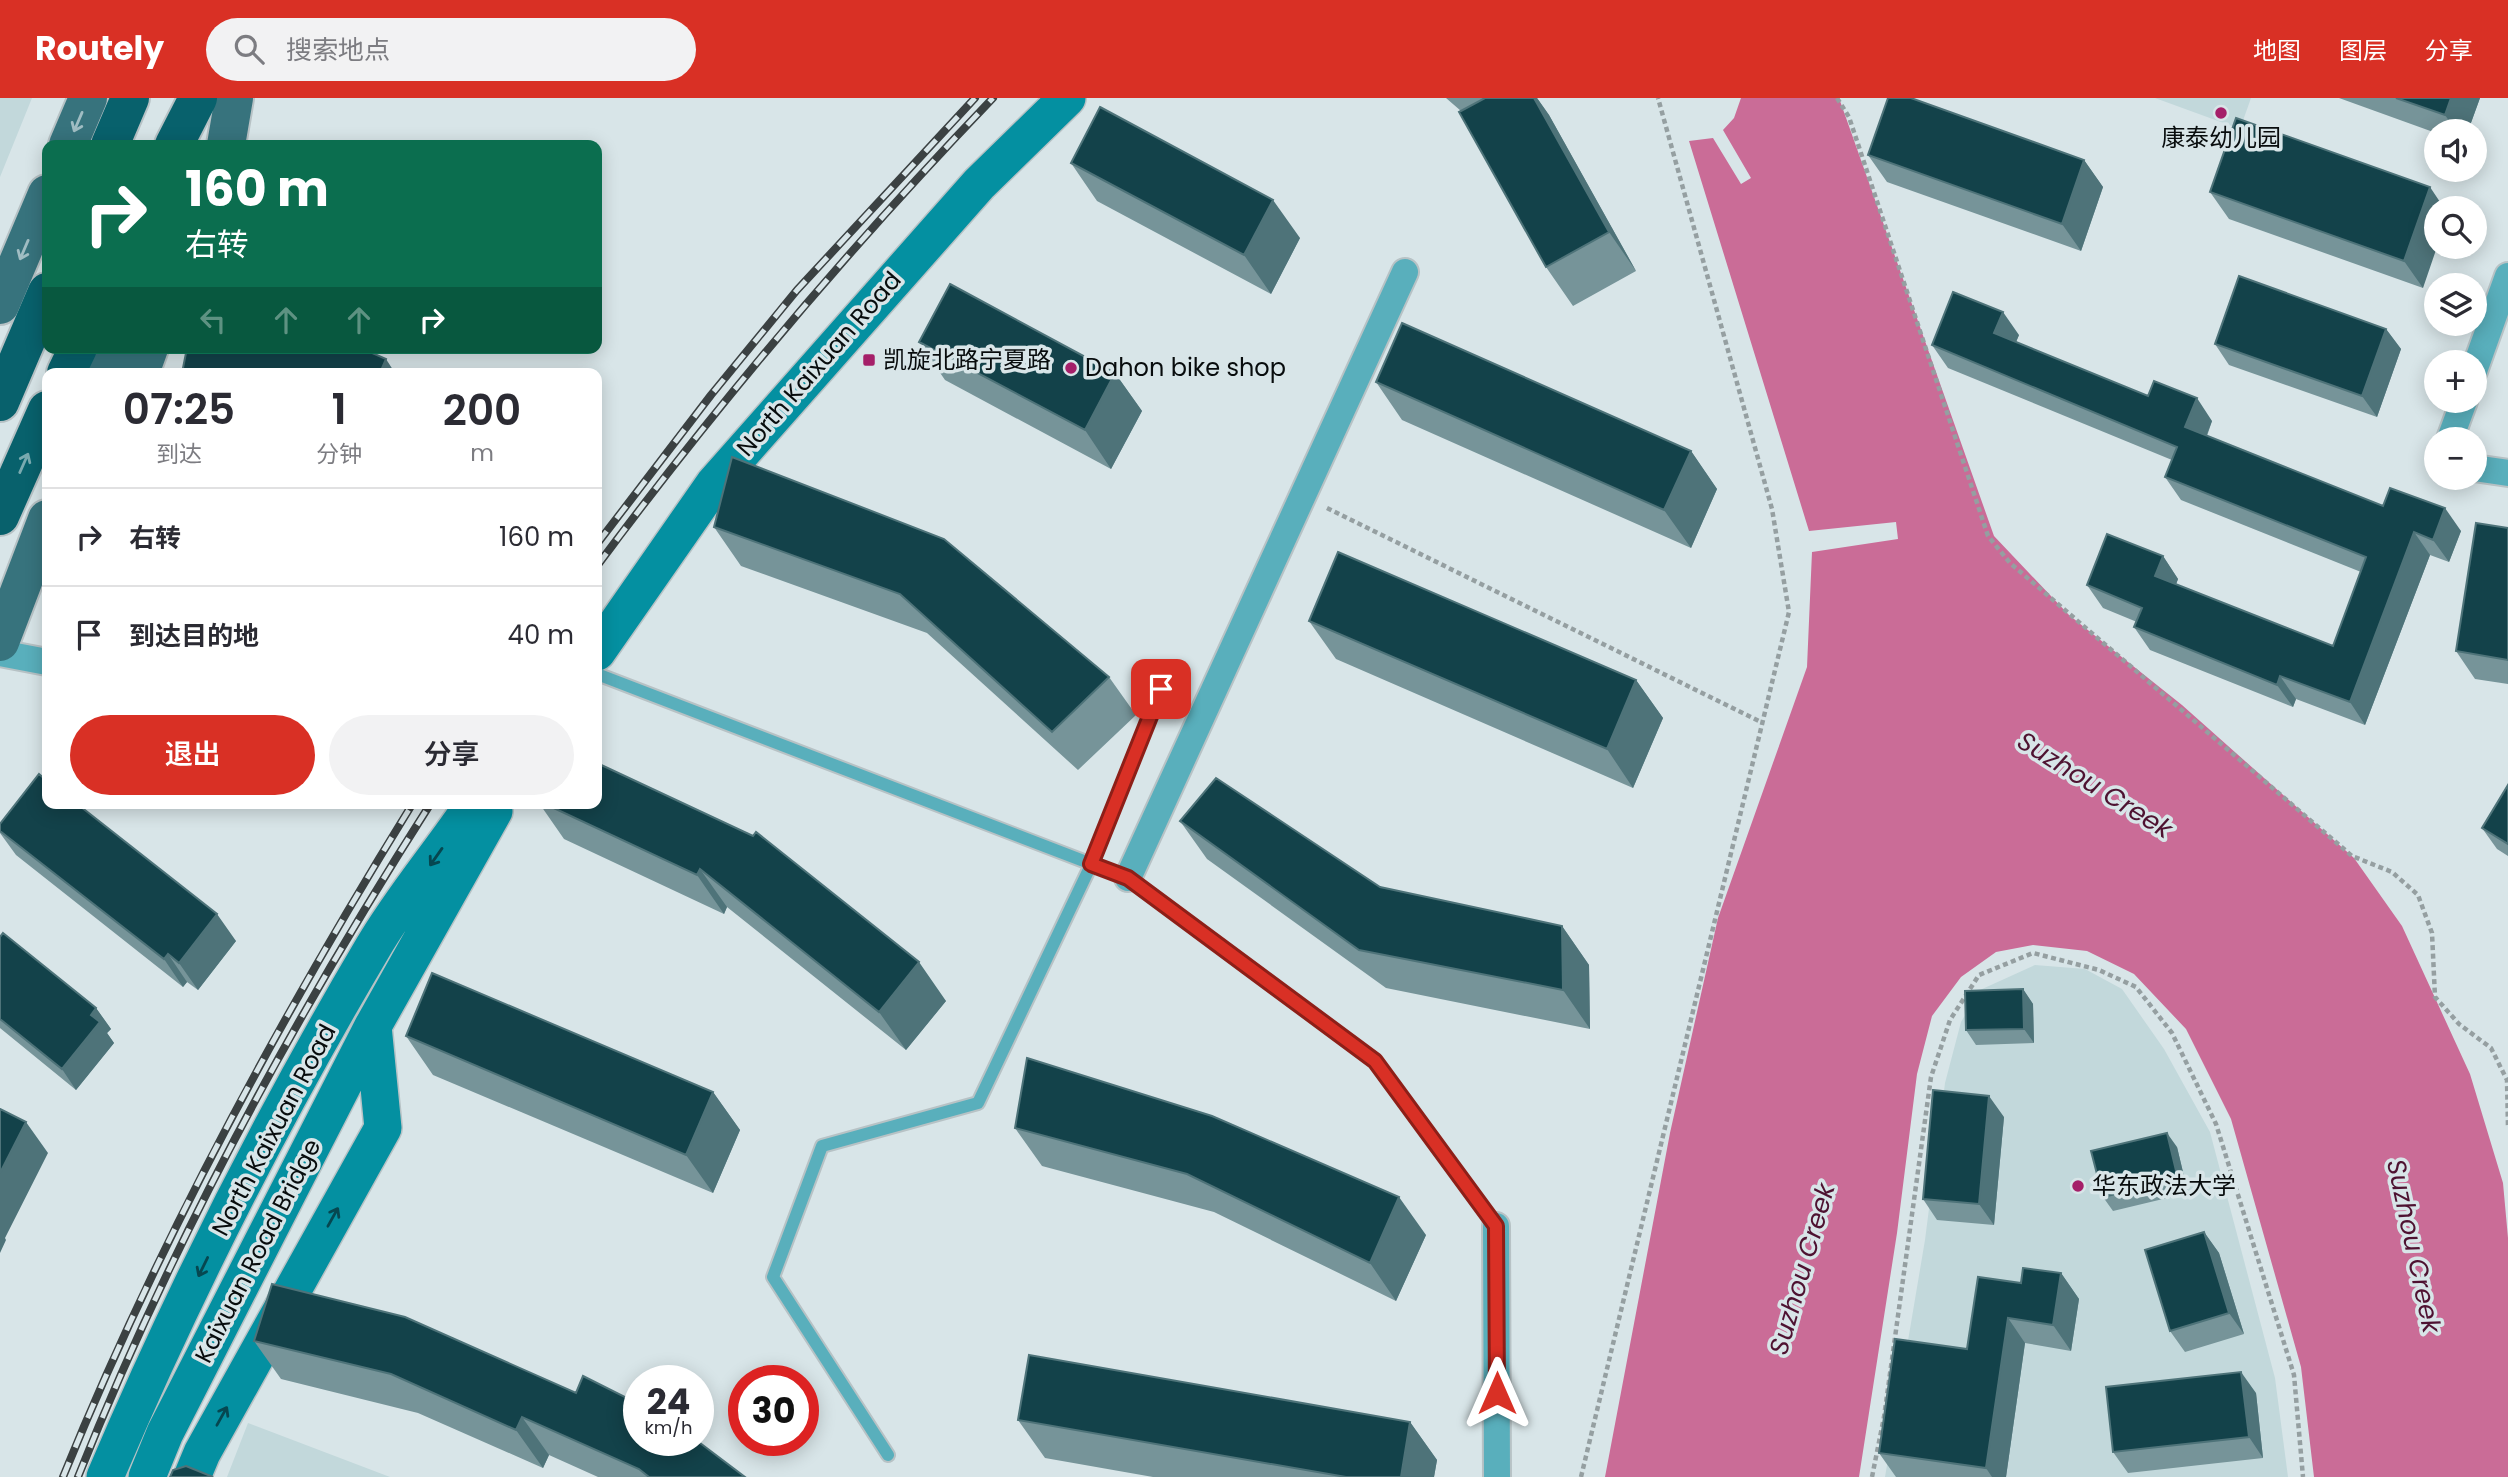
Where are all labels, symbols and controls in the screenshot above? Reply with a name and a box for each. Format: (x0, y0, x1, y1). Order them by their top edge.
search box (206, 18, 696, 81)
text: Routely (35, 25, 164, 72)
icon: search (230, 30, 268, 68)
text: 搜索地点 (286, 32, 390, 68)
text: 地图 (2253, 34, 2301, 67)
text: 图层 (2339, 34, 2387, 67)
text: 分享 (2425, 34, 2473, 67)
marker: 康泰幼儿园 (2213, 105, 2229, 121)
one-way arrow (71, 110, 84, 132)
map controls (2424, 119, 2487, 490)
button: sound (2424, 119, 2487, 182)
place label: 康泰幼儿园 (2161, 121, 2281, 154)
text: 160 m (185, 155, 329, 223)
icon: right (70, 168, 161, 259)
button: search (2424, 196, 2487, 259)
text: 右转 (185, 222, 249, 267)
one-way arrow (16, 238, 29, 260)
street label: North Kaixuan Road (729, 264, 908, 463)
button: layers (2424, 273, 2487, 336)
icon: left (194, 301, 232, 339)
icon: ahead (267, 301, 305, 339)
icon: ahead (340, 301, 378, 339)
icon: right (413, 301, 451, 339)
place label: 凯旋北路宁夏路 (883, 343, 1051, 376)
button: + (2424, 350, 2487, 413)
place label: Dahon bike shop (1085, 351, 1286, 384)
marker: 凯旋北路宁夏路 (861, 352, 877, 368)
marker: Dahon bike shop (1063, 360, 1079, 376)
text: 07:25 (123, 380, 235, 439)
text: 1 (331, 380, 347, 439)
text: 200 (443, 381, 521, 440)
button: − (2424, 427, 2487, 490)
text: m (470, 437, 494, 469)
text: 到达 (156, 438, 202, 470)
text: 分钟 (316, 438, 362, 470)
one-way arrow (18, 453, 31, 474)
icon: right (70, 518, 108, 556)
text: 160 m (499, 519, 574, 555)
text: 右转 (129, 520, 181, 556)
icon: arrive (70, 616, 108, 654)
text: 40 m (508, 617, 574, 653)
text: 到达目的地 (129, 618, 259, 654)
pin (1131, 659, 1191, 719)
icon: arrive (1142, 670, 1180, 708)
button: 退出 (70, 715, 315, 795)
button: 分享 (329, 715, 574, 795)
water label: Suzhou Creek (2011, 723, 2181, 848)
one-way arrow (429, 847, 443, 866)
street label: North Kaixuan Road (204, 1018, 343, 1241)
street label: Kaixuan Road Bridge (187, 1133, 328, 1368)
water label: Suzhou Creek (2378, 1156, 2450, 1338)
place label: 华东政法大学 (2092, 1169, 2236, 1202)
water label: Suzhou Creek (1760, 1178, 1844, 1359)
marker: 华东政法大学 (2070, 1178, 2086, 1194)
one-way arrow (327, 1207, 340, 1228)
one-way arrow (195, 1256, 209, 1277)
position arrow (1460, 1356, 1534, 1430)
speed limit sign: 30 (728, 1365, 819, 1456)
text: 24 (647, 1377, 690, 1426)
one-way arrow (216, 1406, 229, 1427)
text: km/h (645, 1415, 692, 1440)

